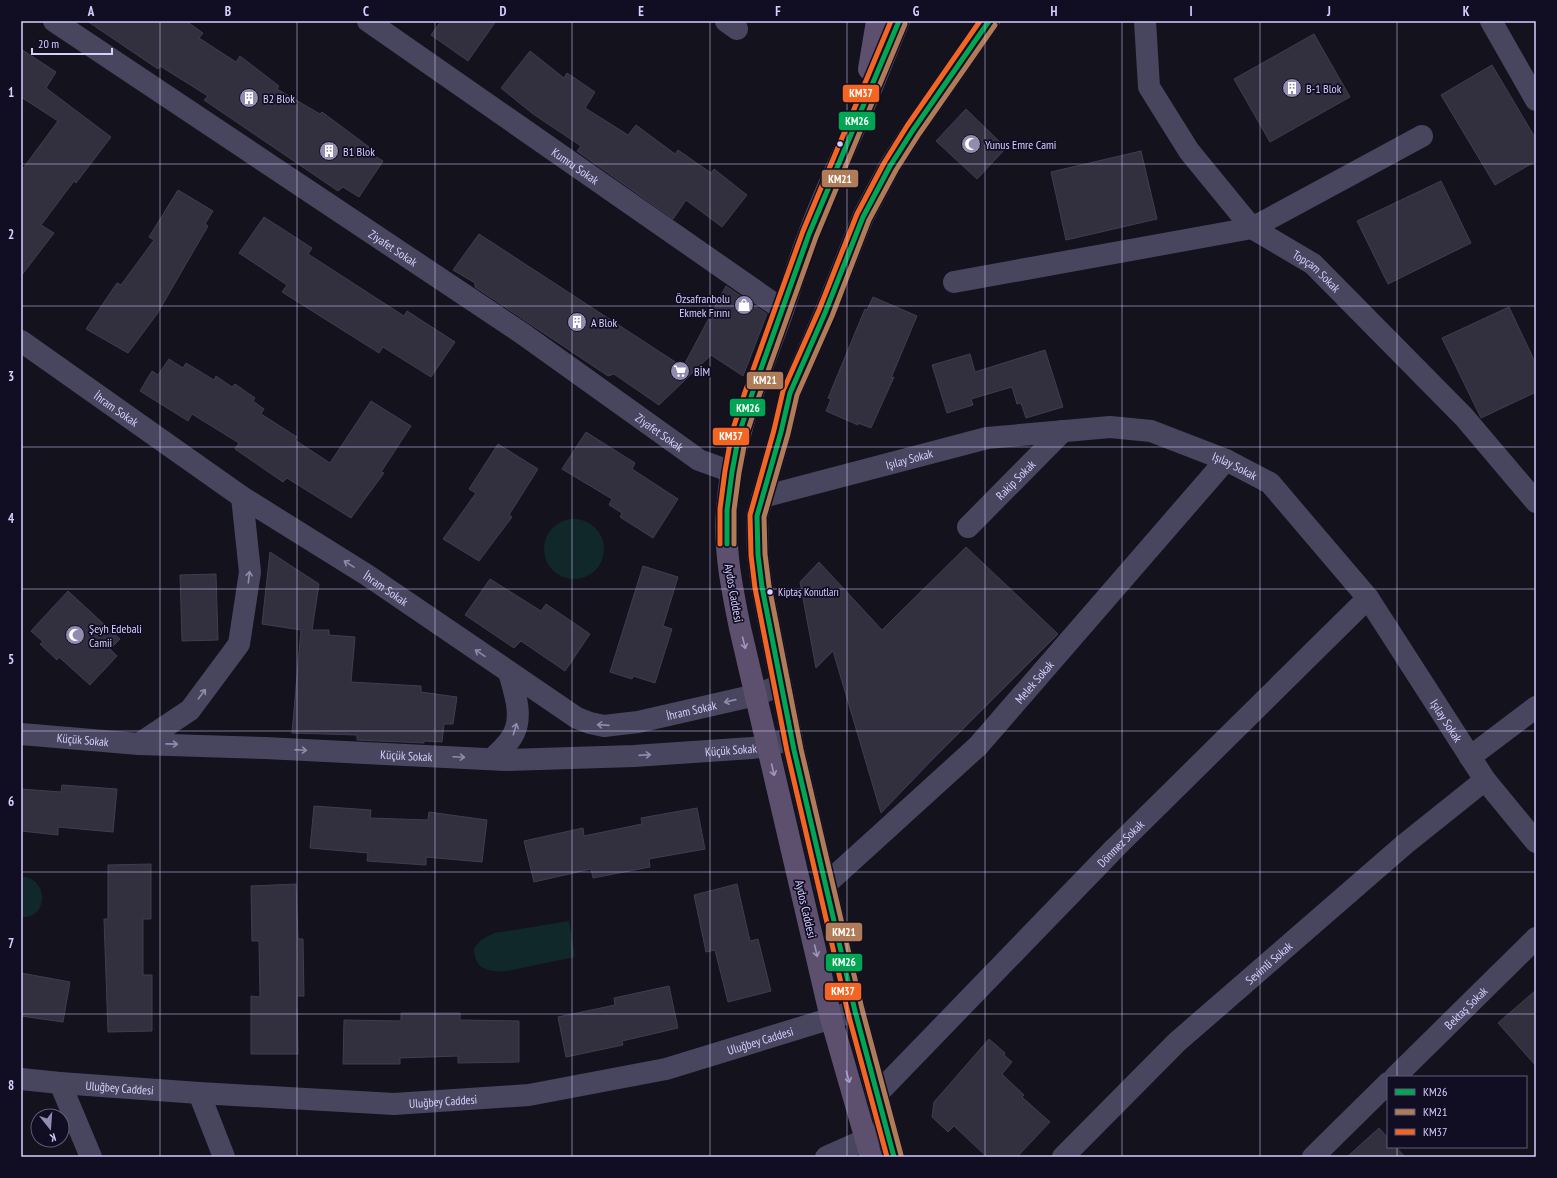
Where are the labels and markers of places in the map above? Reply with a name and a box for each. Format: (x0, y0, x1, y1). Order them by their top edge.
building icon: B-1 Blok (1281, 77, 1303, 99)
place label: B-1 Blok (1306, 81, 1342, 96)
building icon: B2 Blok (238, 87, 260, 109)
place label: B2 Blok (263, 91, 295, 106)
mosque icon: Yunus Emre Cami (960, 133, 982, 155)
place label: Yunus Emre Cami (985, 137, 1056, 152)
unlabelled marker (835, 139, 845, 149)
building icon: B1 Blok (318, 140, 340, 162)
place label: B1 Blok (343, 144, 375, 159)
place label: Özsafranbolu Ekmek Fırını (676, 291, 730, 320)
shop icon: Özsafranbolu Ekmek Fırını (733, 294, 755, 316)
building icon: A Blok (566, 311, 588, 333)
place label: A Blok (591, 315, 617, 330)
supermarket icon: BİM (669, 360, 691, 382)
place label: BİM (694, 364, 710, 379)
place label: Kiptaş Konutları (778, 585, 839, 599)
marker: Kiptaş Konutları (765, 587, 775, 597)
place label: Şeyh Edebali Camii (89, 621, 142, 650)
mosque icon: Şeyh Edebali Camii (64, 624, 86, 646)

